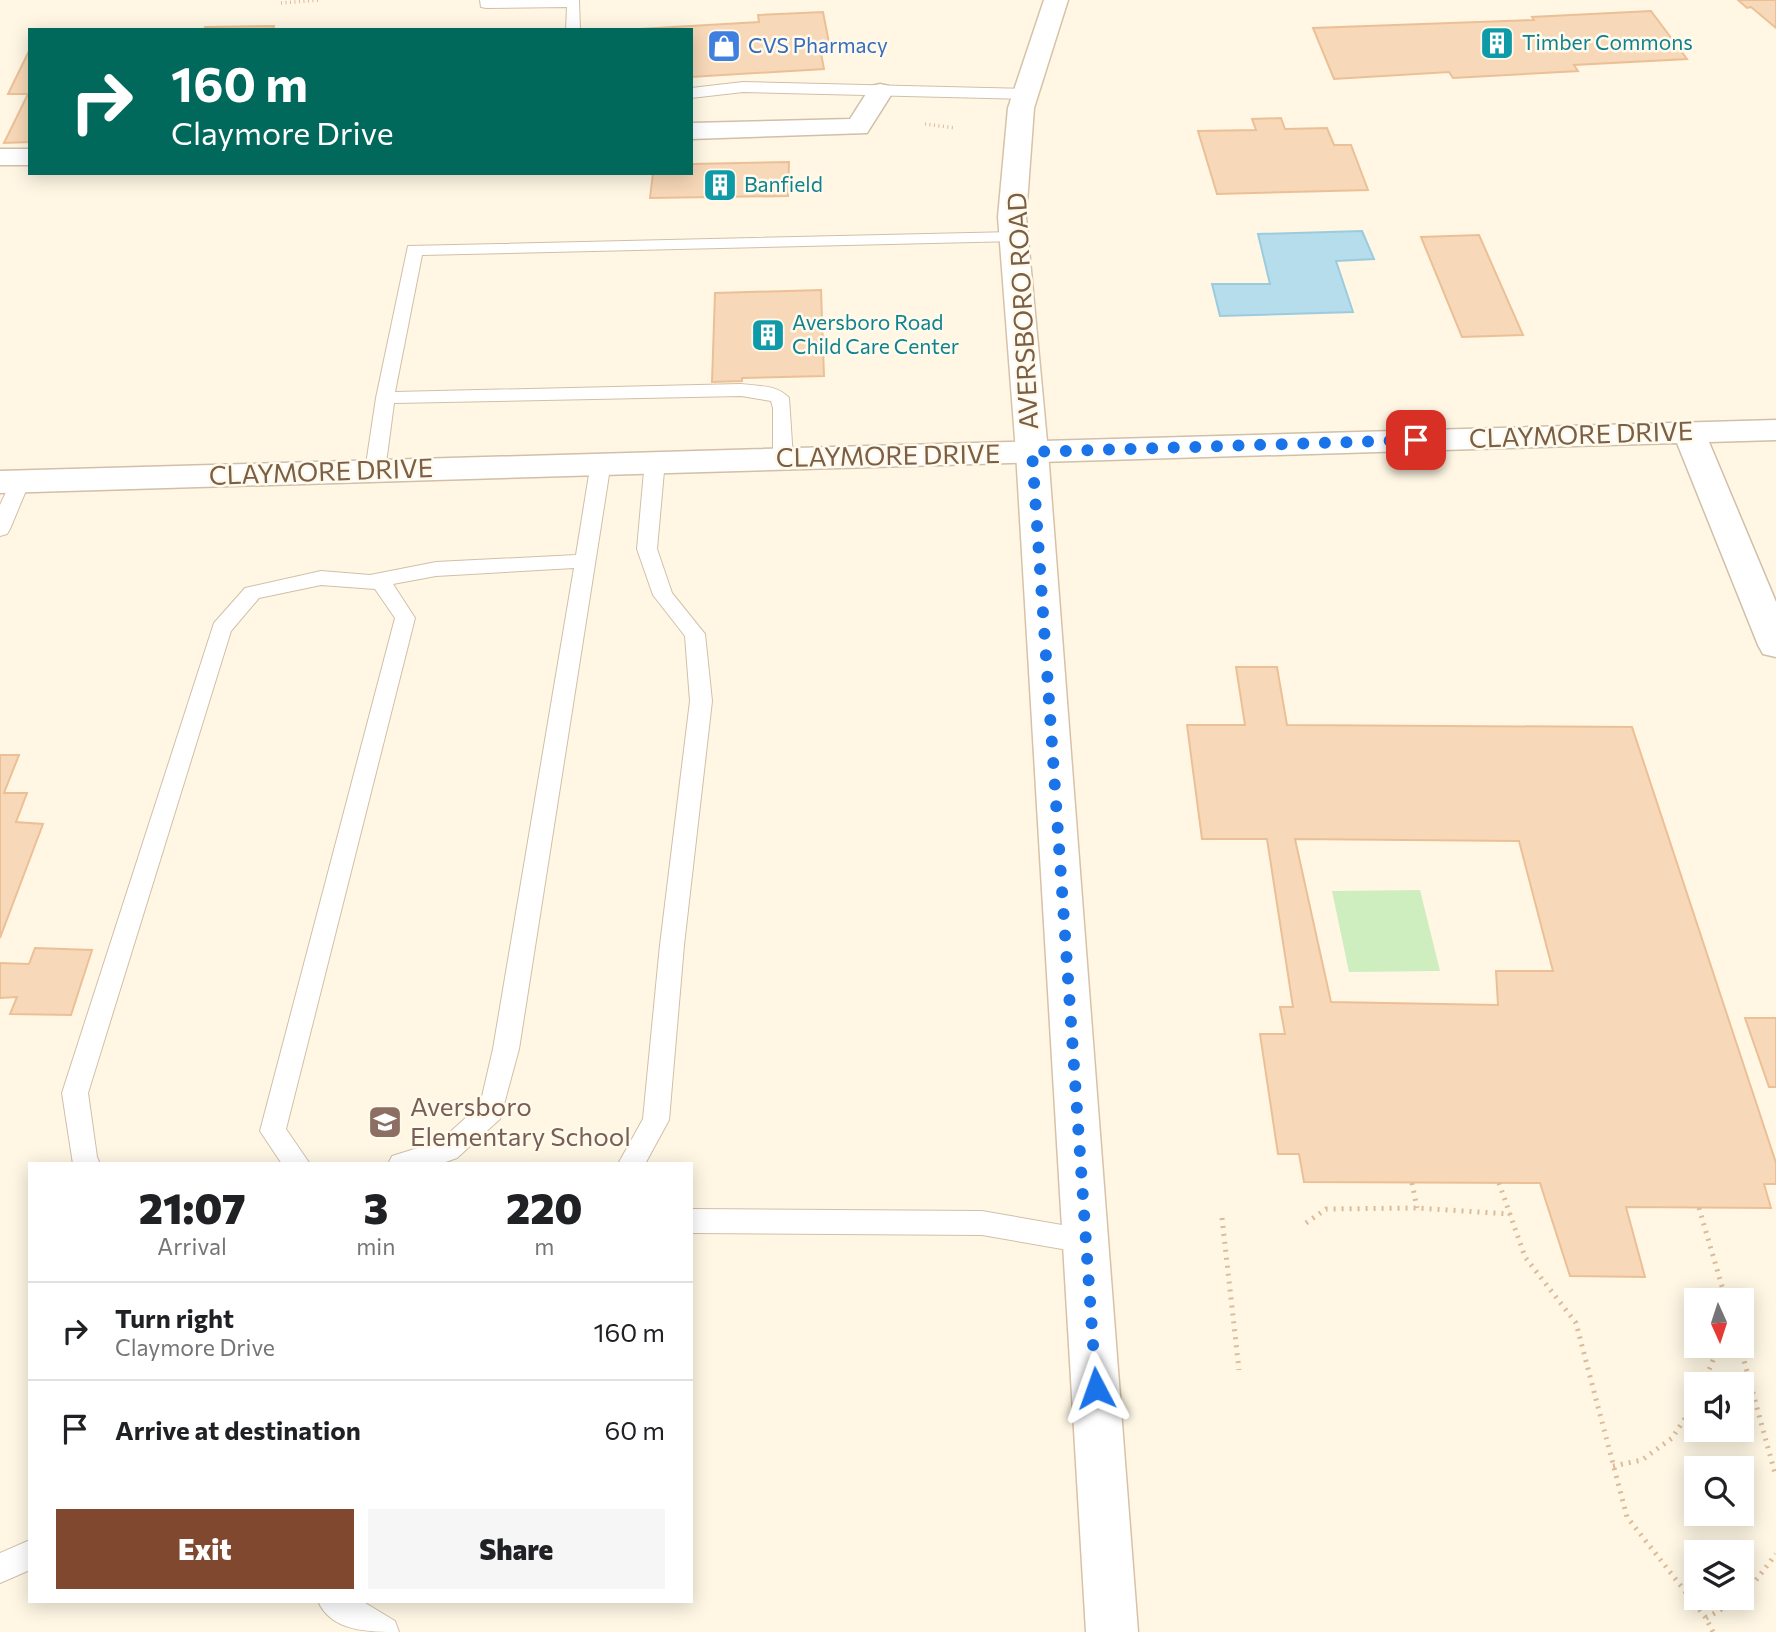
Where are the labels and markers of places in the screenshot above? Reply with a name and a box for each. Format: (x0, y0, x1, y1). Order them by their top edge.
building icon: Timber Commons (1478, 24, 1516, 62)
shop icon: CVS Pharmacy (705, 27, 743, 65)
place label: Timber Commons (1522, 29, 1693, 54)
place label: CVS Pharmacy (748, 32, 888, 57)
building icon: Banfield (701, 166, 739, 204)
place label: Banfield (744, 171, 823, 196)
place label: Aversboro Road Child Care Center (792, 309, 959, 358)
building icon: Aversboro Road Child Care Center (749, 316, 787, 354)
pin (1386, 410, 1446, 470)
place label: Aversboro Elementary School (410, 1090, 631, 1151)
school or university icon: Aversboro Elementary School (366, 1103, 404, 1141)

